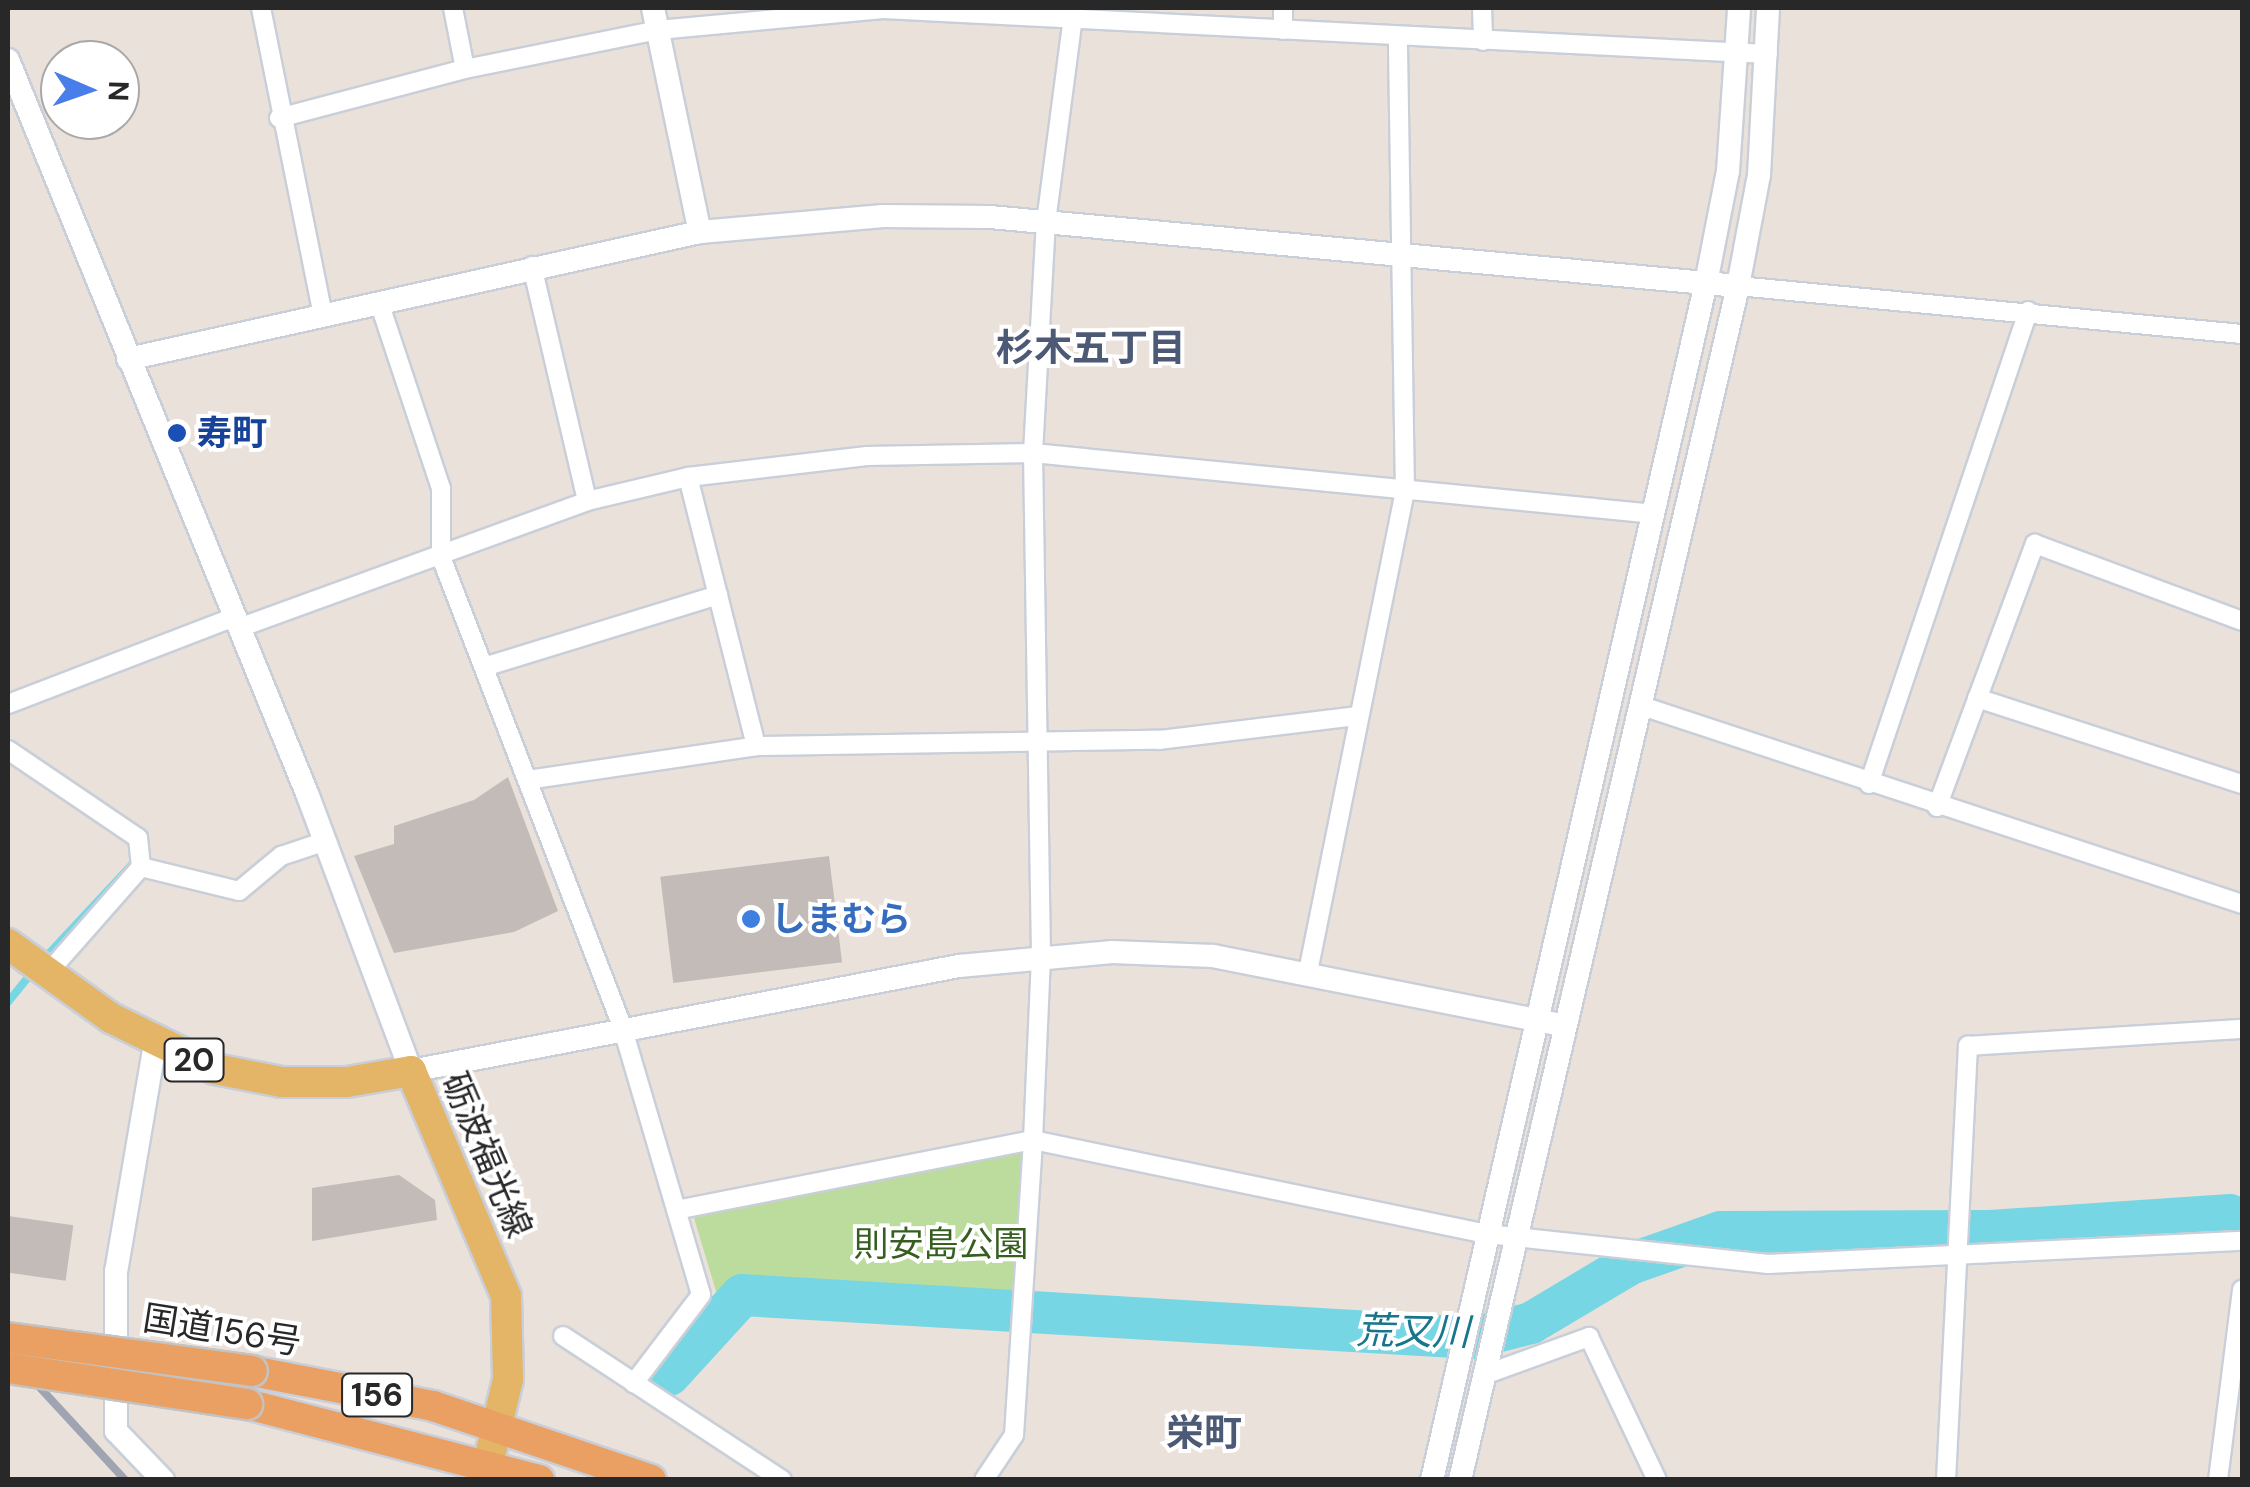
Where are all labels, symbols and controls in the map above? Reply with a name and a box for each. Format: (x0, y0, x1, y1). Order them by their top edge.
north arrow (40, 40, 140, 140)
text: N (100, 80, 137, 102)
district label: 杉木五丁目 (996, 326, 1186, 372)
place label: 寿町 (197, 412, 267, 454)
marker: 寿町 (166, 422, 188, 444)
place label: しまむら (771, 898, 911, 940)
marker: しまむら (740, 908, 762, 930)
road number: 20 (162, 1033, 226, 1087)
street label: 砺波福光線 (433, 1066, 541, 1244)
park label: 則安島公園 (854, 1223, 1028, 1265)
street label: 国道156号 (140, 1297, 304, 1363)
water label: 荒又川 (1356, 1308, 1470, 1356)
road number: 156 (340, 1368, 414, 1422)
district label: 栄町 (1166, 1411, 1242, 1457)

